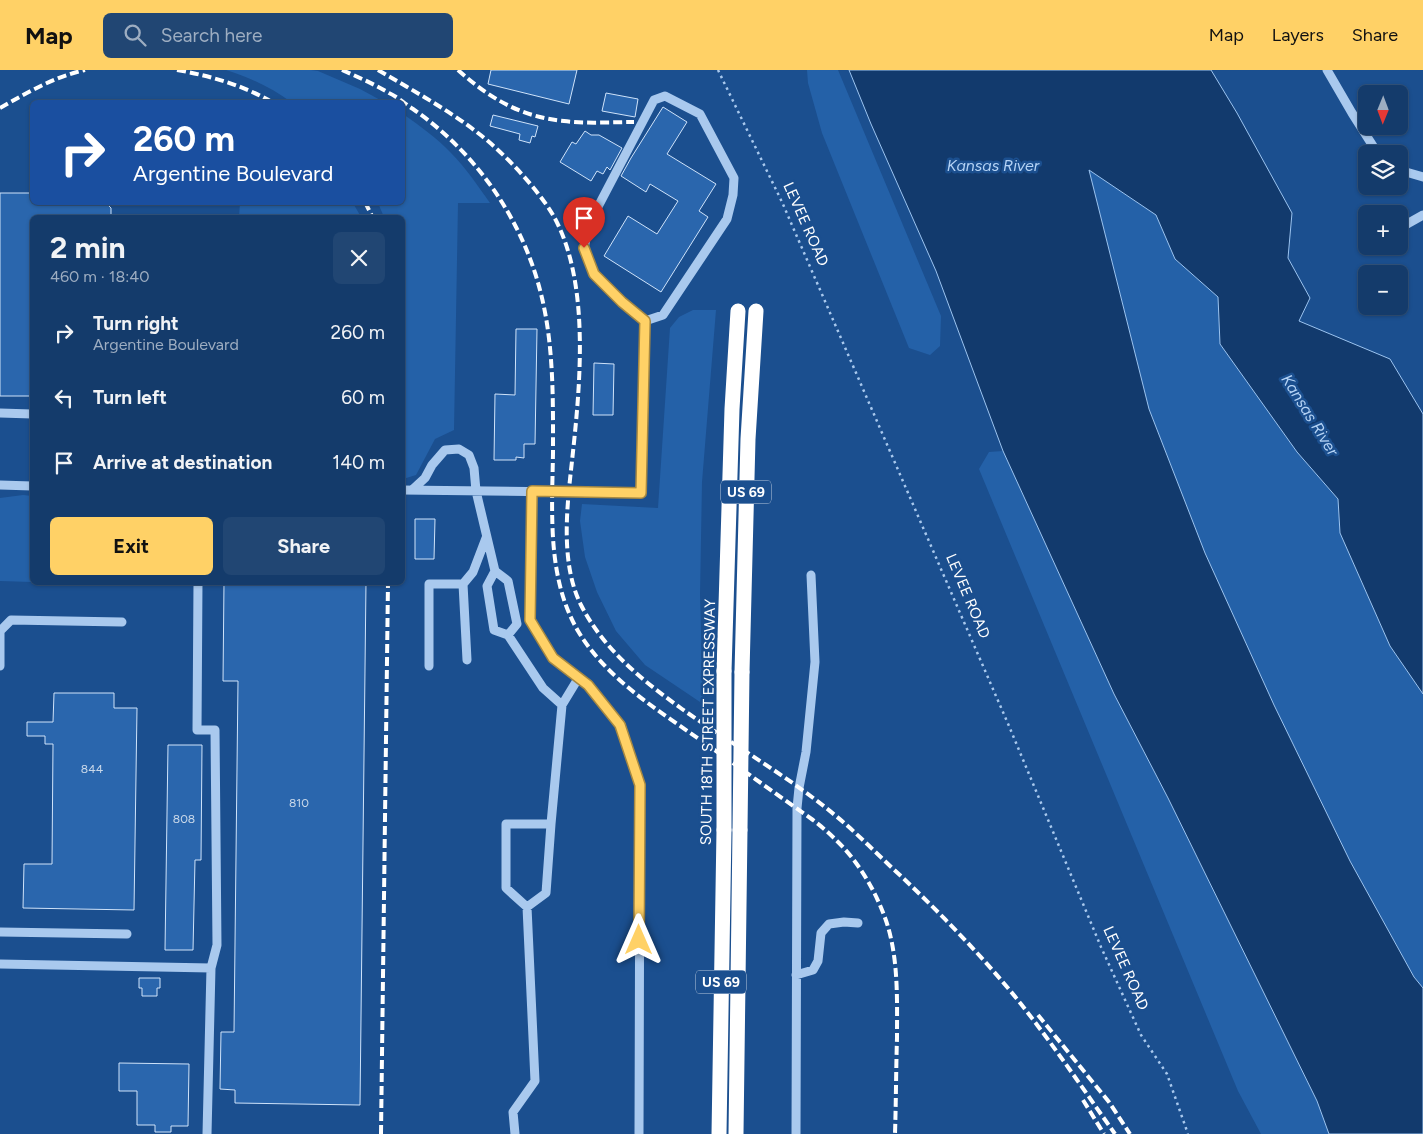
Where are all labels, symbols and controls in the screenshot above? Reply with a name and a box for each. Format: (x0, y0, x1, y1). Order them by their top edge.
search box (103, 13, 453, 58)
text: Map (25, 21, 73, 50)
icon: search (121, 21, 149, 49)
text: Search here (161, 24, 262, 47)
text: Map (1209, 24, 1244, 46)
text: Layers (1272, 24, 1324, 46)
text: Share (1352, 24, 1398, 46)
north arrow (1358, 85, 1408, 135)
map controls (1358, 85, 1408, 315)
text: 260 m (133, 118, 235, 160)
icon: right (50, 120, 115, 185)
button: layers (1358, 145, 1408, 195)
water label: Kansas River (947, 156, 1040, 175)
text: Argentine Boulevard (133, 160, 333, 187)
street label: LEVEE ROAD (779, 179, 833, 269)
pin (563, 197, 605, 248)
icon: arrive (570, 204, 598, 232)
button: + (1358, 205, 1408, 255)
text: 2 min (50, 229, 126, 266)
button: close (333, 232, 385, 284)
button: − (1358, 265, 1408, 315)
text: 460 m · 18:40 (50, 267, 149, 286)
text: Turn right (93, 312, 179, 335)
icon: right (50, 319, 78, 347)
text: 260 m (331, 321, 385, 344)
text: Argentine Boulevard (93, 335, 239, 354)
water label: Kansas River (1277, 371, 1343, 460)
icon: left (50, 384, 78, 412)
text: Turn left (93, 386, 167, 409)
text: 60 m (341, 386, 385, 409)
icon: arrive (50, 449, 78, 477)
text: Arrive at destination (93, 451, 272, 474)
text: 140 m (332, 451, 385, 474)
road number: US 69 (721, 481, 771, 504)
button: Exit (50, 517, 213, 575)
button: Share (223, 517, 385, 575)
street label: LEVEE ROAD (942, 551, 994, 641)
street label: SOUTH 18TH STREET EXPRESSWAY (697, 599, 719, 845)
house number: 844 (81, 762, 104, 776)
house number: 810 (289, 796, 309, 810)
house number: 808 (173, 812, 195, 826)
position arrow (612, 913, 664, 965)
street label: LEVEE ROAD (1099, 923, 1153, 1013)
road number: US 69 (696, 970, 746, 994)

